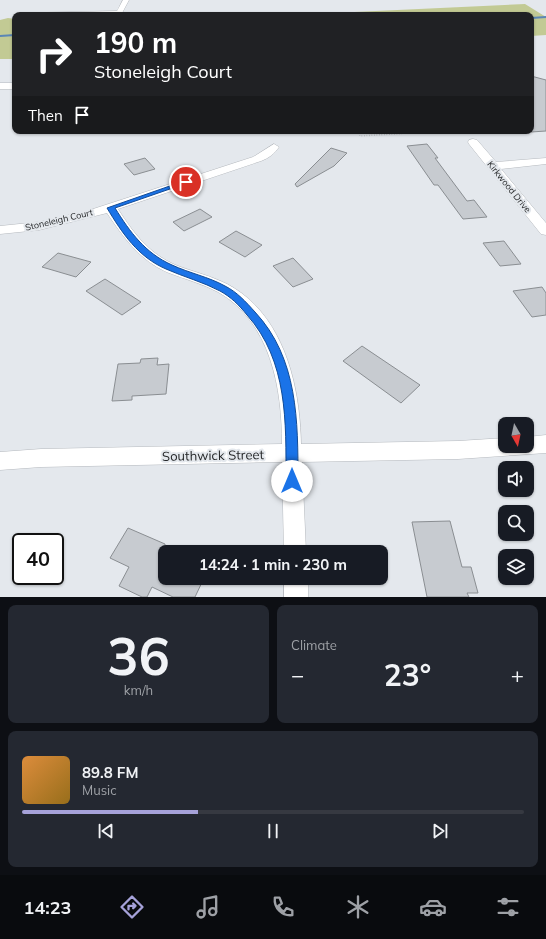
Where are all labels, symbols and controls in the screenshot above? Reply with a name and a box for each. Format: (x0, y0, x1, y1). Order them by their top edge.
text: 190 m (94, 25, 177, 60)
icon: right (28, 28, 80, 80)
text: Stoneleigh Court (94, 60, 232, 83)
icon: arrive (71, 104, 93, 126)
text: Then (28, 106, 63, 125)
street label: Kirkwood Drive (485, 159, 534, 215)
pin (169, 165, 203, 199)
icon: arrive (175, 171, 197, 193)
street label: Stoneleigh Court (24, 206, 94, 233)
north arrow (498, 417, 534, 453)
map controls (498, 417, 534, 585)
street label: Southwick Street (162, 446, 265, 464)
position arrow (271, 460, 313, 502)
button: sound (498, 461, 534, 497)
button: search (498, 505, 534, 541)
speed limit sign: 40 (12, 533, 64, 585)
button: layers (498, 549, 534, 585)
text: 14:24 · 1 min · 230 m (199, 555, 347, 574)
text: 36 (107, 623, 170, 688)
text: Climate (291, 637, 337, 653)
text: 23° (384, 656, 431, 694)
text: − (291, 661, 304, 689)
text: + (511, 661, 524, 689)
text: km/h (124, 682, 153, 698)
text: 89.8 FM (82, 763, 138, 782)
text: Music (82, 782, 117, 798)
icon: previous (95, 820, 117, 842)
icon: pause (262, 820, 284, 842)
icon: next (429, 820, 451, 842)
icon: directions (118, 893, 146, 921)
icon: music (194, 893, 222, 921)
icon: phone (269, 893, 297, 921)
icon: climate (344, 893, 372, 921)
icon: car (419, 893, 447, 921)
icon: filters (494, 893, 522, 921)
text: 14:23 (24, 896, 71, 919)

